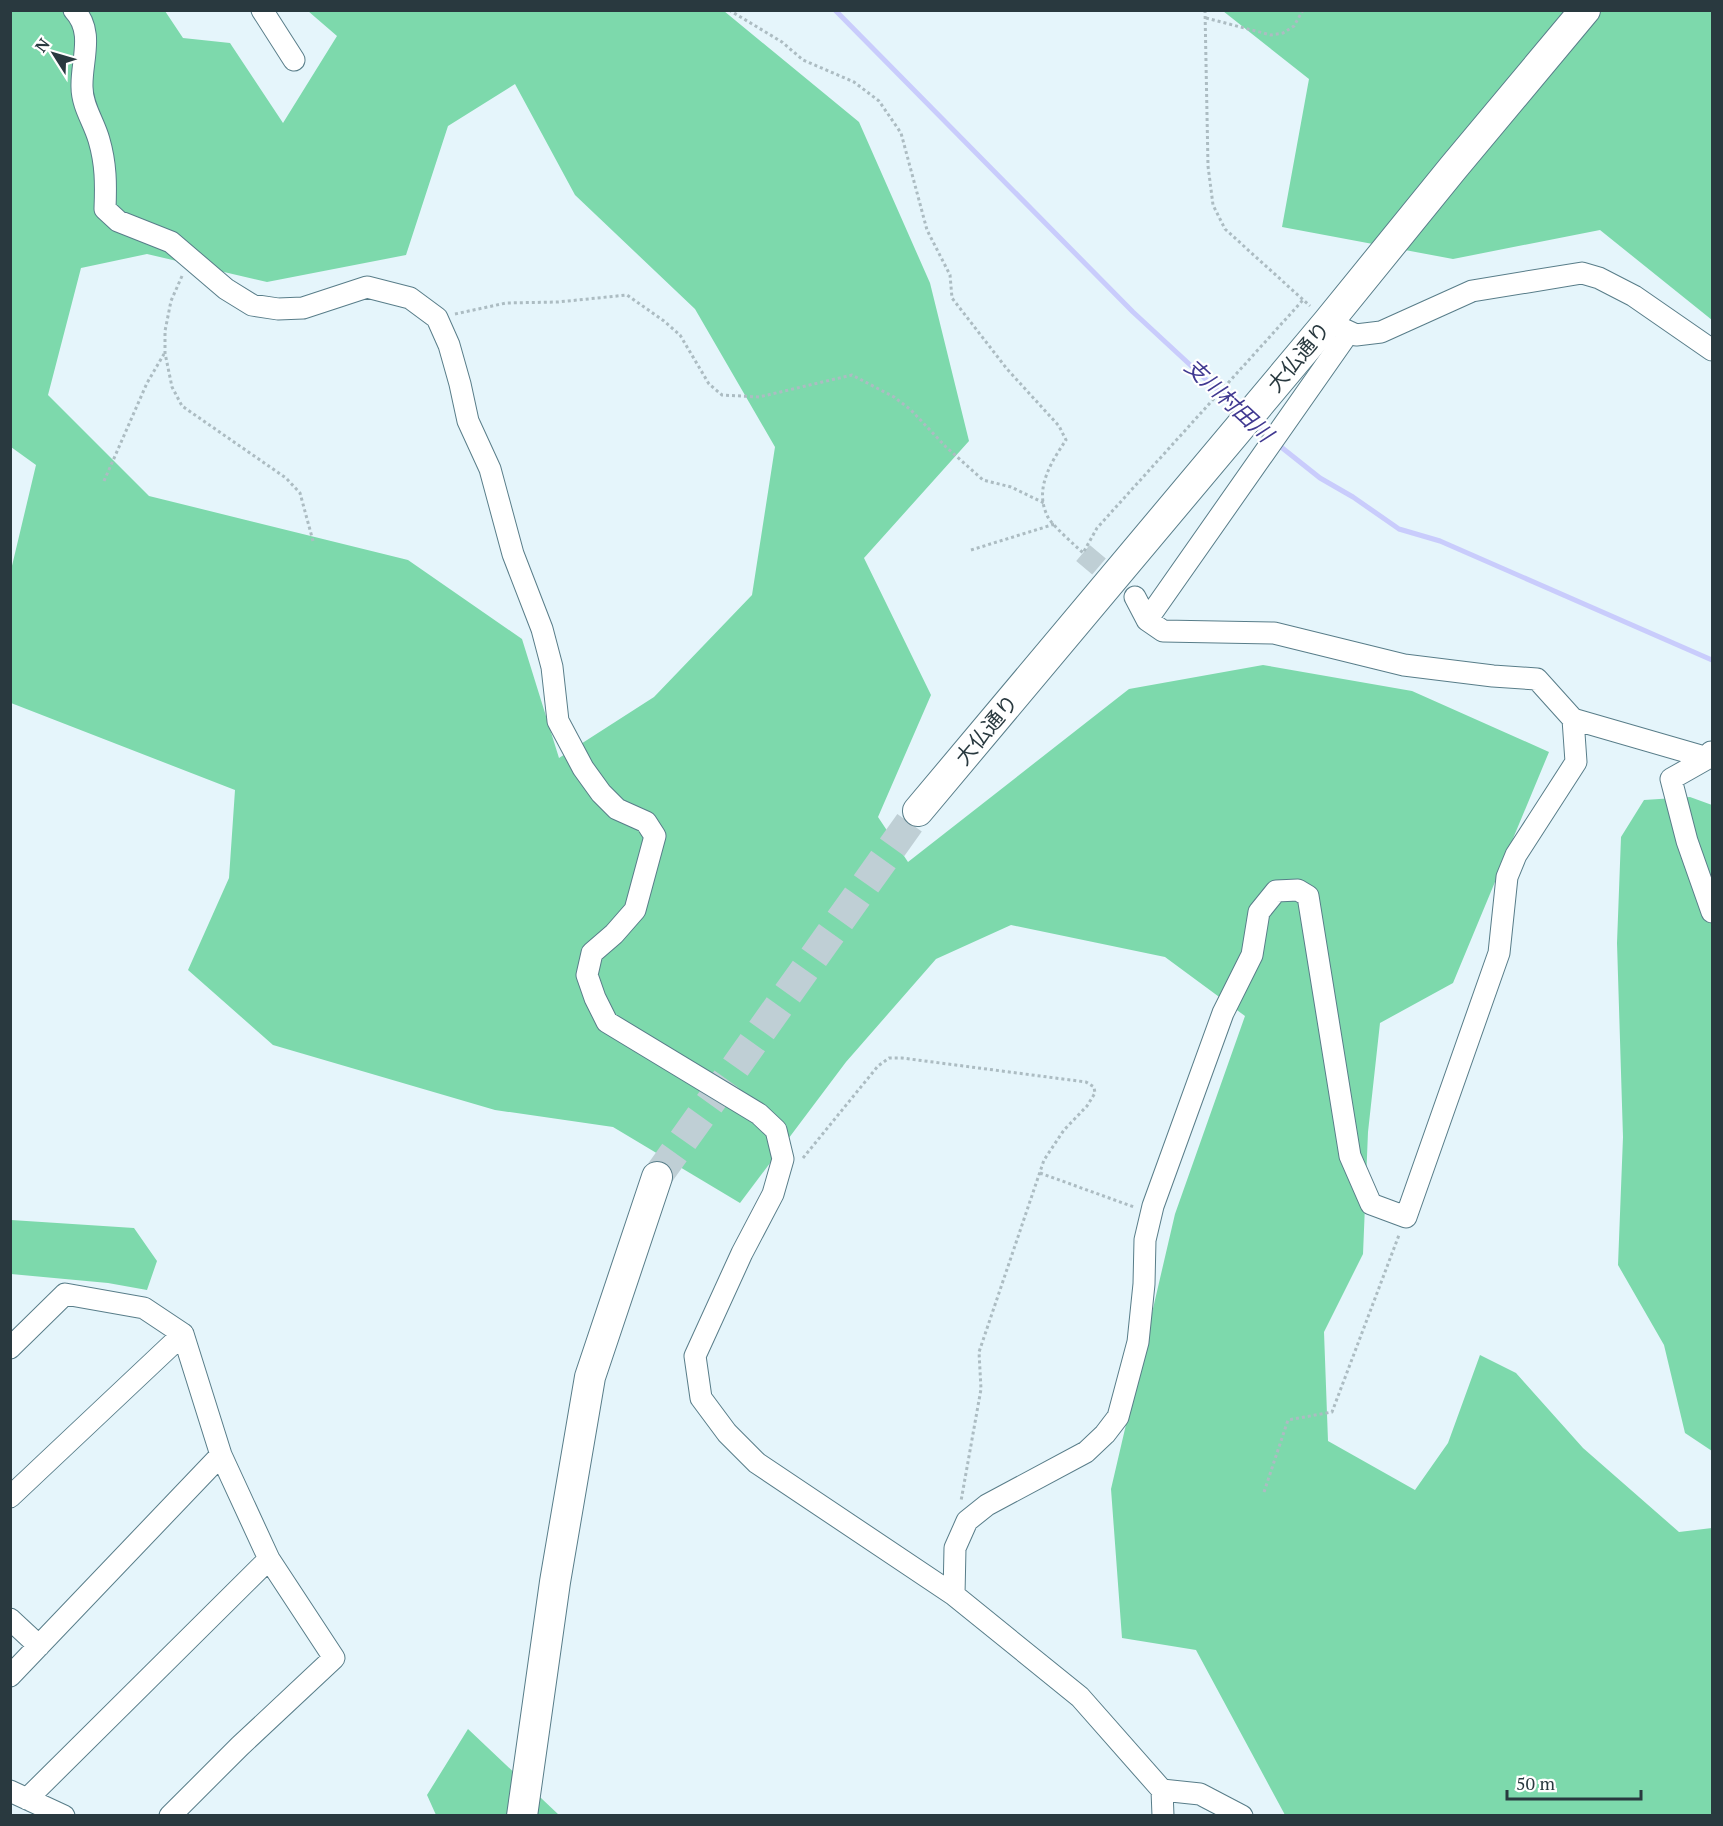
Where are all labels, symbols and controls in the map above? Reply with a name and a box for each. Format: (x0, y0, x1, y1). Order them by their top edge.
north arrow (24, 24, 84, 84)
text: N (30, 34, 54, 56)
street label: 大仏通り (1261, 315, 1336, 398)
water label: 支川村田川 (1179, 352, 1281, 449)
street label: 大仏通り (949, 688, 1024, 771)
scale bar (1507, 1763, 1640, 1801)
text: 50 m (1516, 1771, 1556, 1795)

